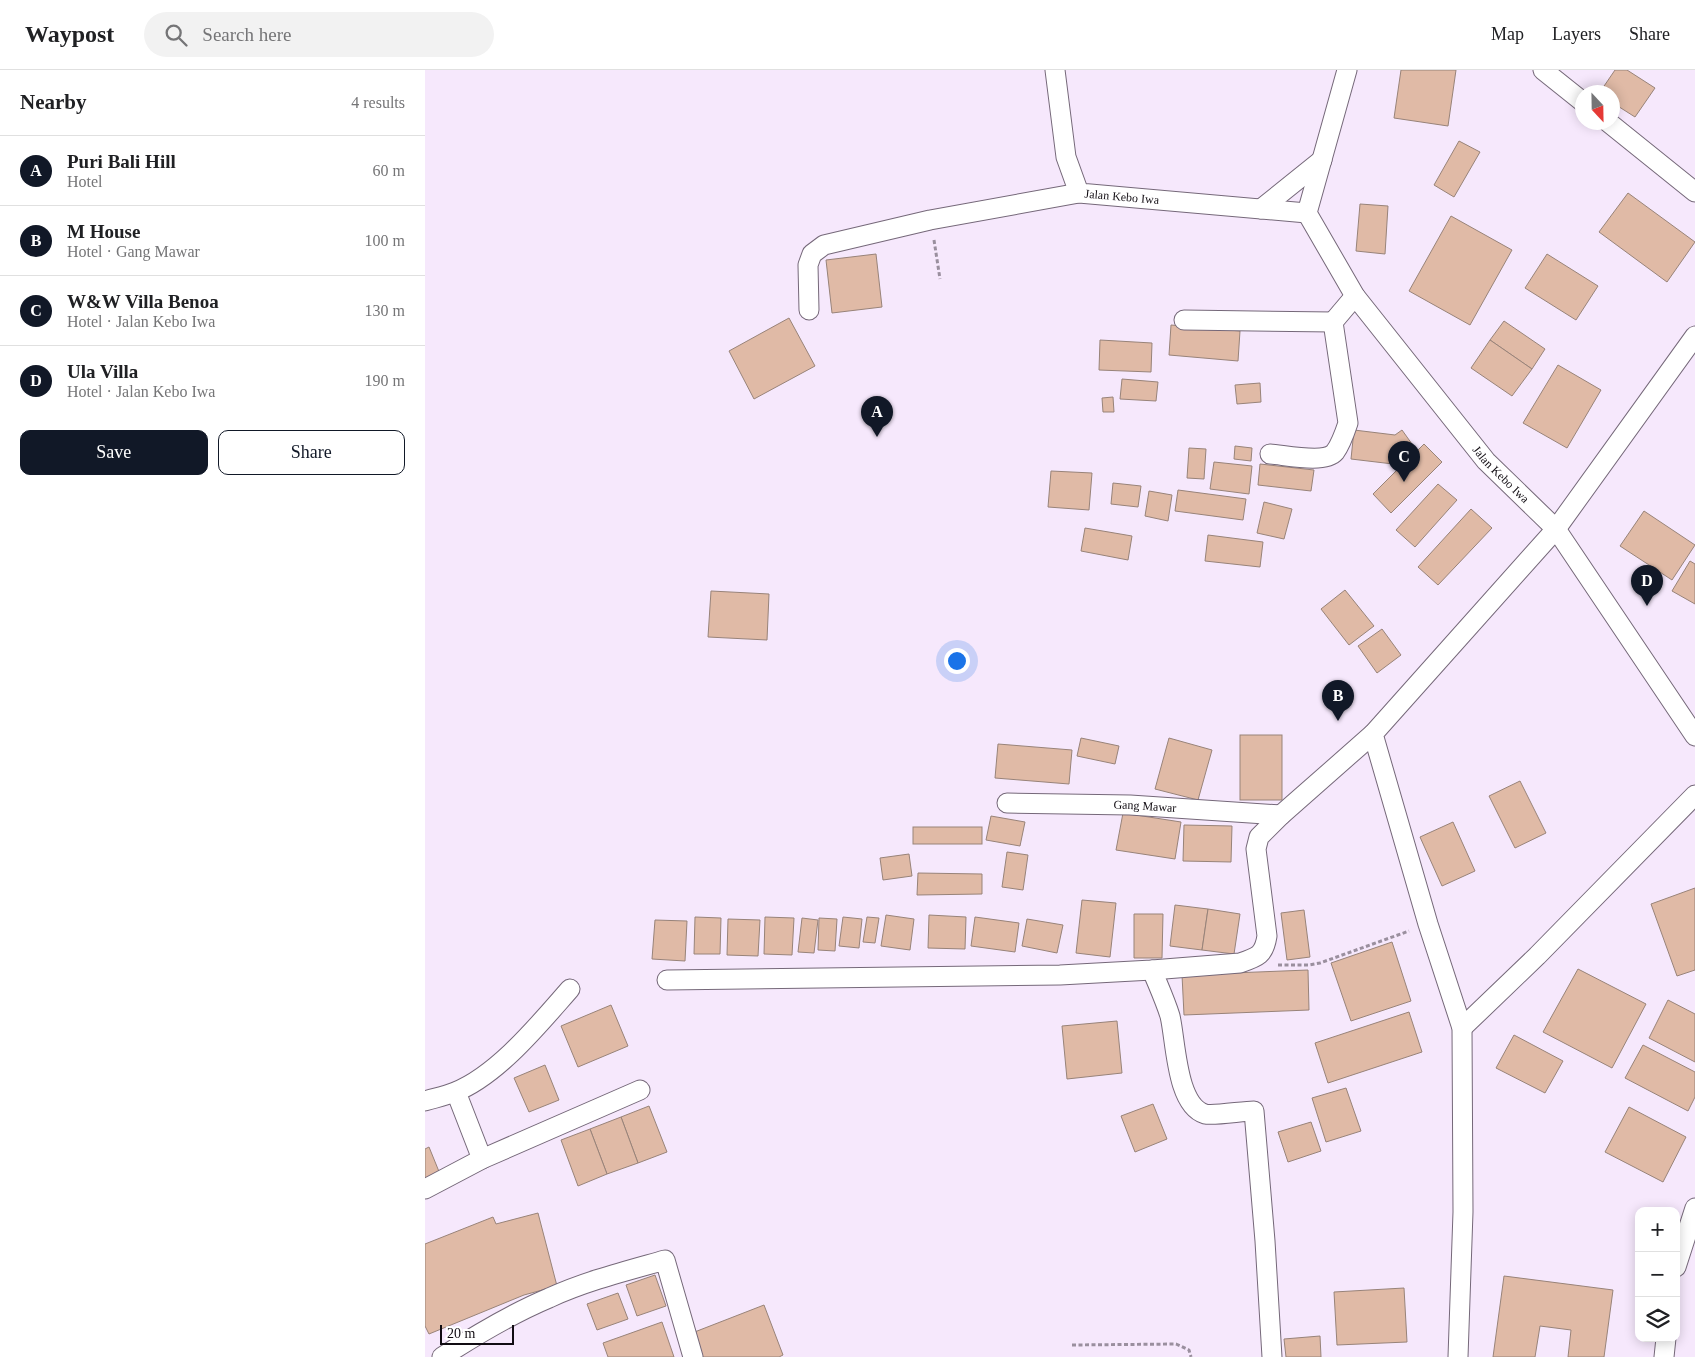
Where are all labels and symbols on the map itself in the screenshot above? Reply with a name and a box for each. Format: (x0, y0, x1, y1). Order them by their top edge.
north arrow (1575, 85, 1620, 130)
street label: Jalan Kebo Iwa (1084, 187, 1160, 207)
pin: A (861, 396, 893, 437)
pin: C (1388, 441, 1420, 482)
street label: Jalan Kebo Iwa (1470, 443, 1532, 506)
pin: D (1631, 565, 1663, 606)
your location (944, 648, 970, 674)
pin: B (1322, 680, 1354, 721)
street label: Gang Mawar (1113, 798, 1177, 815)
scale bar (440, 1322, 514, 1345)

